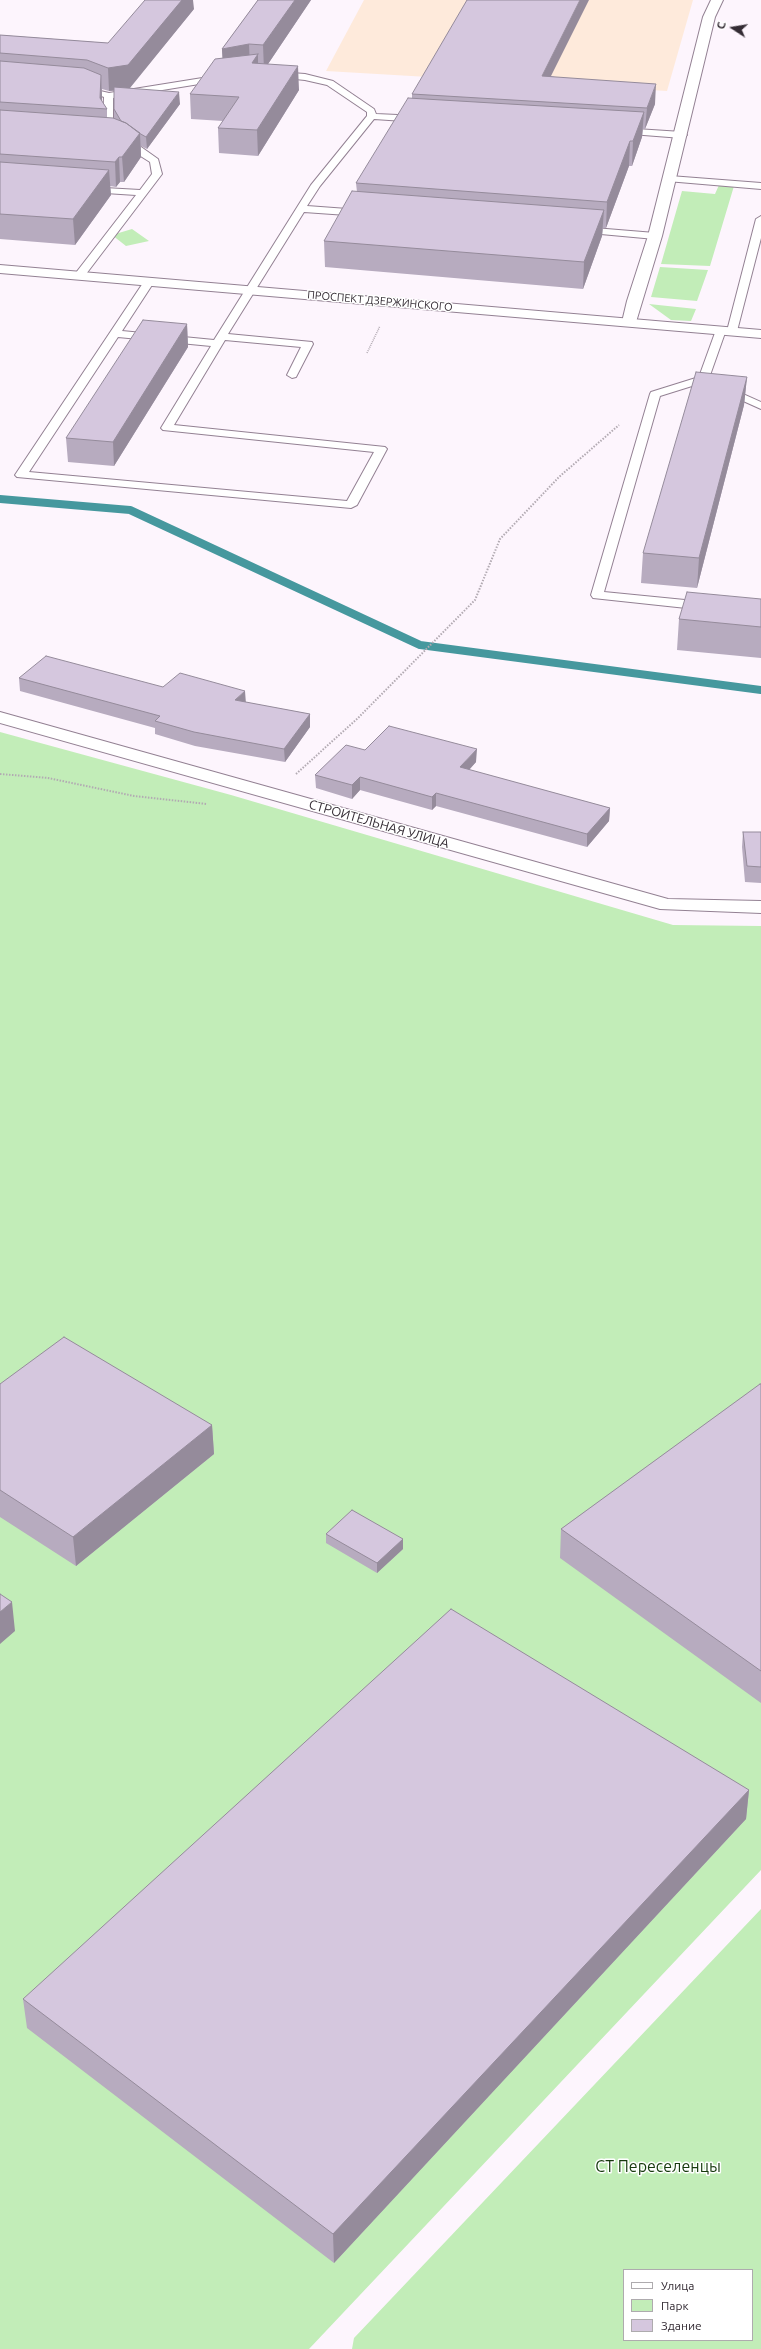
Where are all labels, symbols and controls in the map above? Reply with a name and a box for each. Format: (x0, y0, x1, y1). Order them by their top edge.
north arrow (713, 8, 753, 48)
text: С (715, 21, 728, 30)
street label: ПРОСПЕКТ ДЗЕРЖИНСКОГО (307, 288, 453, 314)
street label: СТРОИТЕЛЬНАЯ УЛИЦА (307, 796, 451, 852)
park label: СТ Переселенцы (595, 2157, 721, 2177)
legend (623, 2269, 753, 2341)
text: Улица (661, 2279, 694, 2292)
text: Парк (661, 2299, 689, 2312)
text: Здание (661, 2319, 702, 2332)

